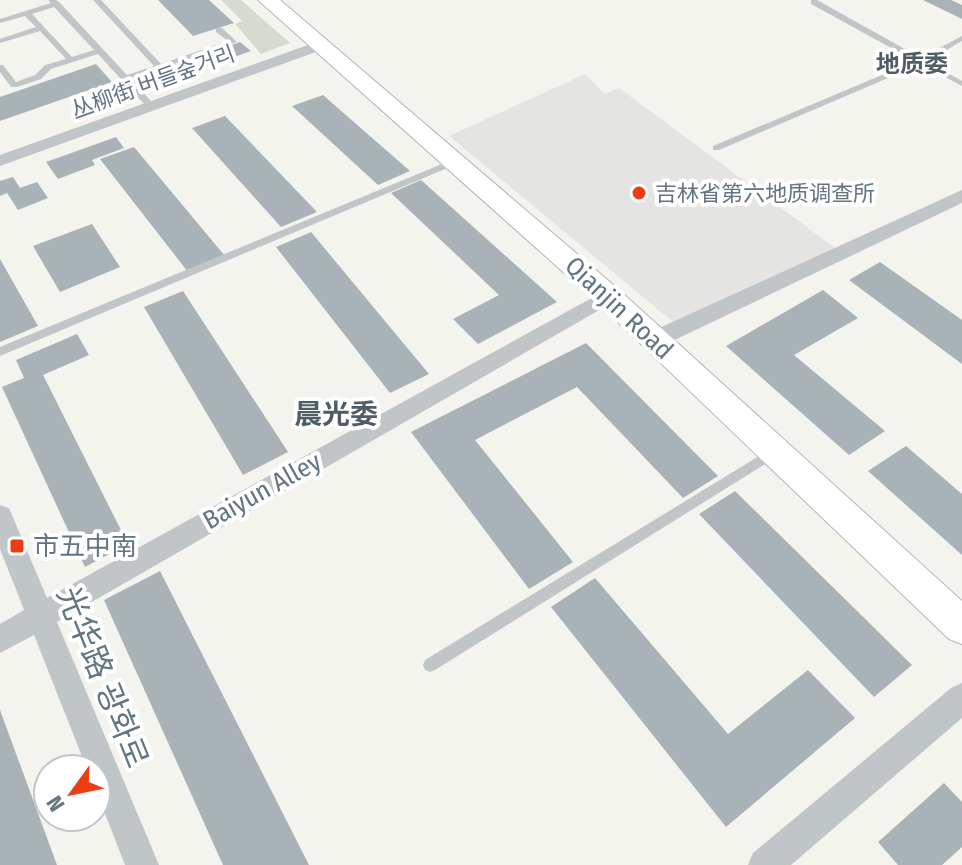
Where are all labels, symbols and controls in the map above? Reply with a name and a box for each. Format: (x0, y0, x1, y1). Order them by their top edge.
street label: 丛柳街 버들숲거리 (67, 40, 239, 124)
district label: 地质委 (876, 50, 948, 78)
place label: 吉林省第六地质调查所 (655, 180, 875, 207)
marker: 吉林省第六地质调查所 (630, 184, 648, 202)
street label: Qianjin Road (559, 250, 679, 366)
district label: 晨光委 (294, 398, 378, 431)
street label: Baiyun Alley (198, 446, 327, 536)
place label: 市五中南 (33, 531, 137, 562)
marker: 市五中南 (8, 537, 26, 555)
street label: 光华路 광화로 (49, 581, 157, 773)
north arrow (32, 753, 112, 833)
text: N (41, 791, 71, 817)

